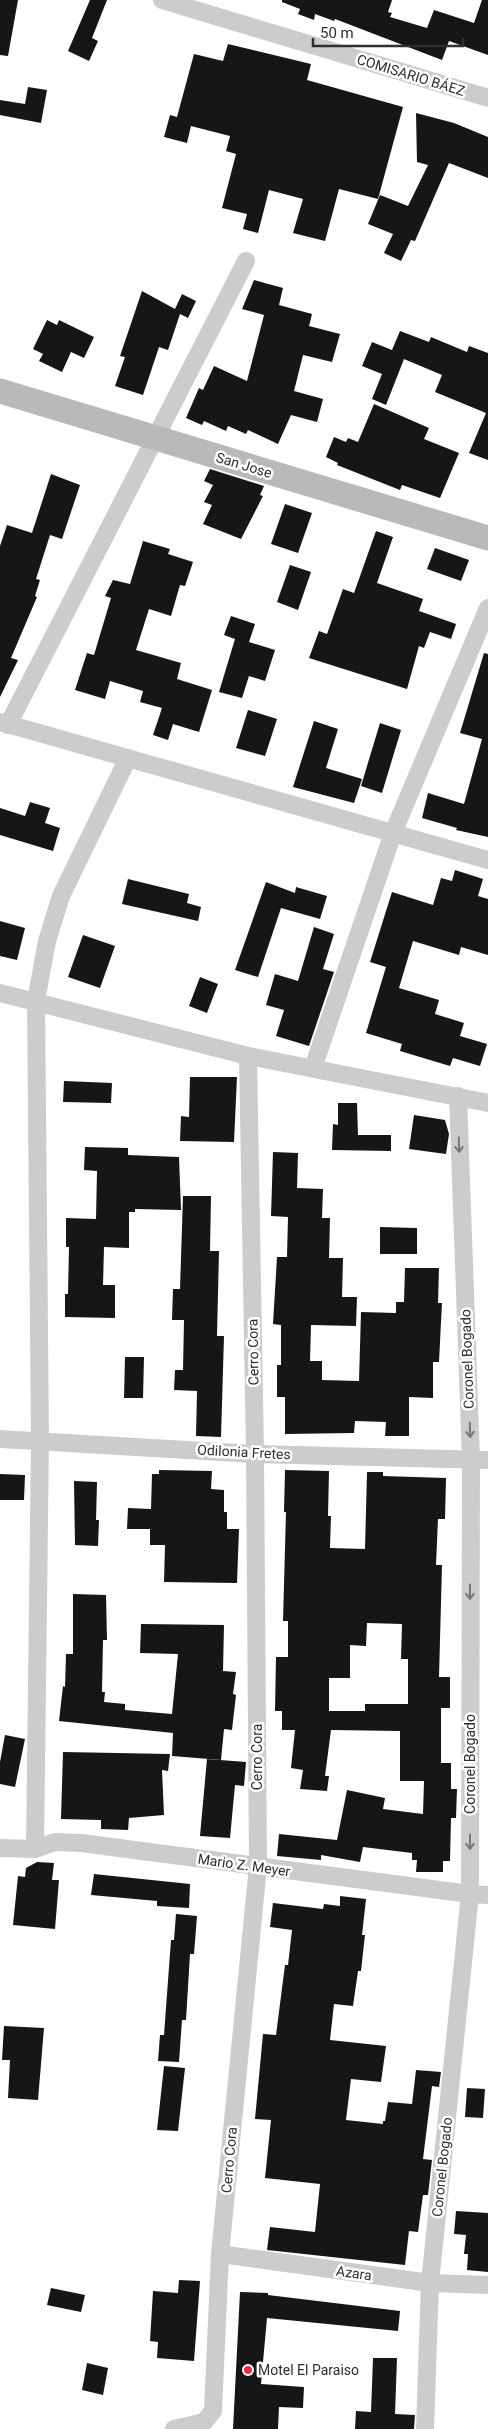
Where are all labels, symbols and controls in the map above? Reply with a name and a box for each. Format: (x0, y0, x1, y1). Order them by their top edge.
scale bar (313, 15, 463, 47)
text: 50 m (320, 24, 354, 42)
street label: COMISARIO BÁEZ (355, 50, 467, 99)
street label: San Jose (214, 449, 274, 481)
one-way arrow (455, 1137, 464, 1153)
street label: Coronel Bogado (457, 1309, 477, 1409)
street label: Cerro Cora (244, 1319, 262, 1385)
one-way arrow (465, 1422, 474, 1438)
street label: Odilonia Fretes (197, 1442, 291, 1462)
one-way arrow (465, 1584, 475, 1600)
street label: Coronel Bogado (462, 1714, 478, 1814)
street label: Cerro Cora (249, 1724, 265, 1790)
one-way arrow (465, 1834, 475, 1850)
street label: Mario Z. Meyer (197, 1851, 292, 1879)
street label: Coronel Bogado (429, 2117, 455, 2217)
street label: Cerro Cora (218, 2126, 240, 2194)
street label: Azara (335, 2263, 373, 2283)
place label: Motel El Paraiso (258, 2362, 359, 2378)
marker: Motel El Paraiso (242, 2364, 254, 2376)

